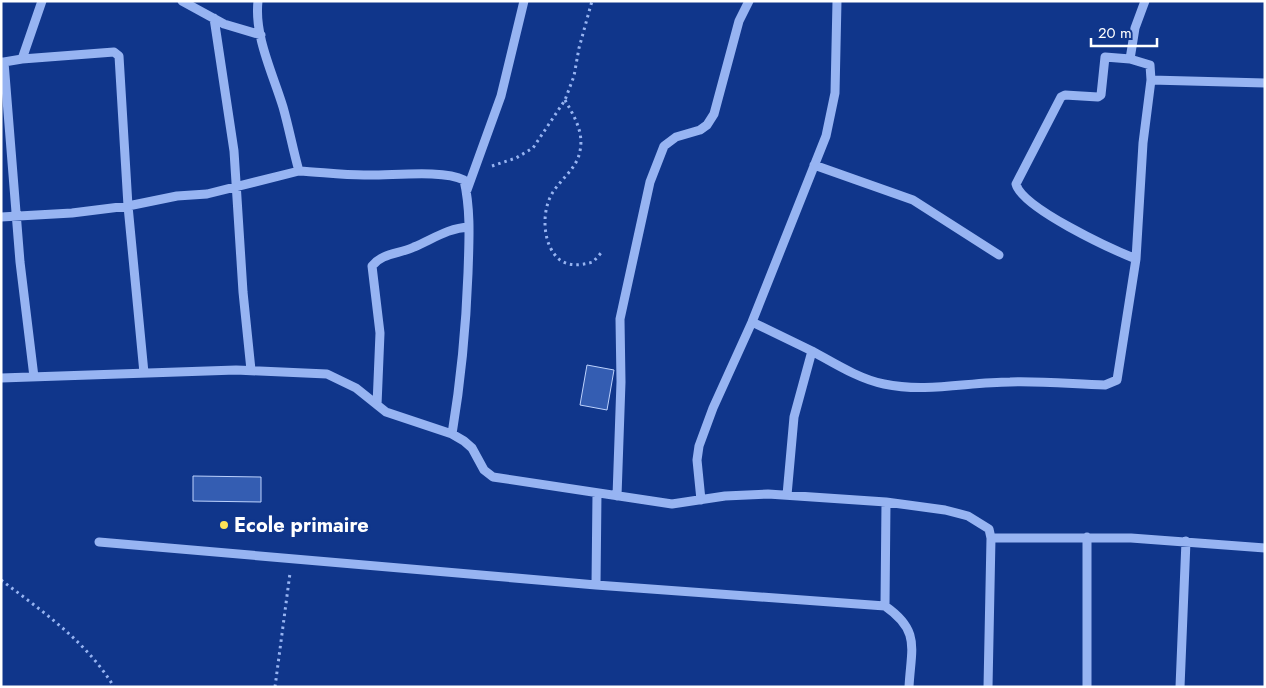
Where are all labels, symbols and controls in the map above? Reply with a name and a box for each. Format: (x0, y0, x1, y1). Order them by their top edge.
scale bar (1091, 15, 1157, 47)
text: 20 m (1098, 22, 1132, 44)
place label: Ecole primaire (234, 511, 369, 540)
marker: Ecole primaire (218, 519, 230, 531)

